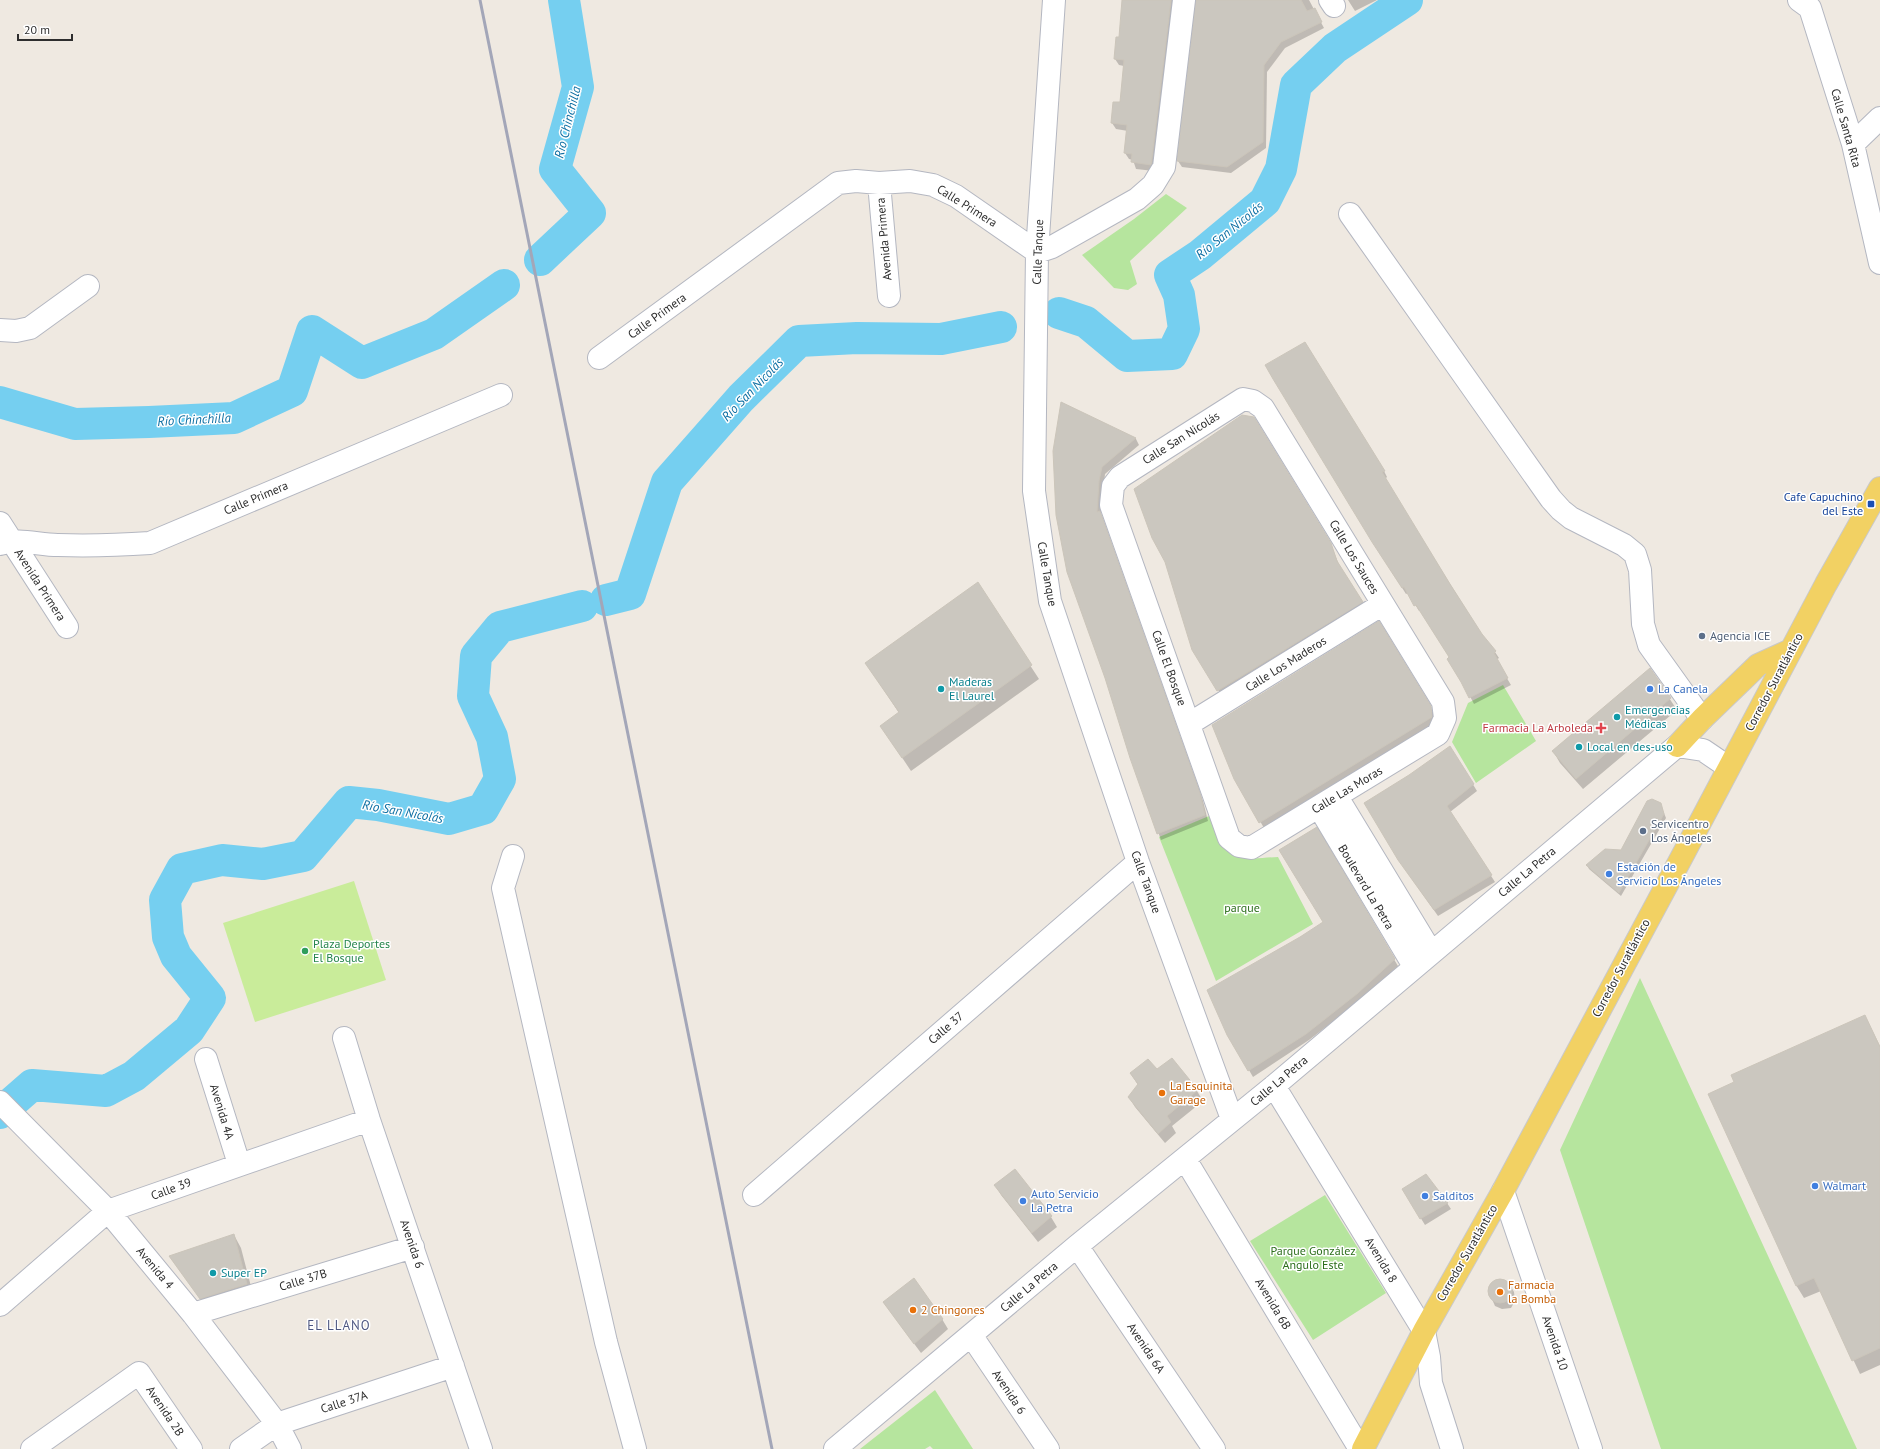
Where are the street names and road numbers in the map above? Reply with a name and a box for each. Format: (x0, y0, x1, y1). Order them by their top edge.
street label: Calle Santa Rita (1828, 87, 1865, 169)
street label: Calle Primera (934, 181, 1000, 230)
street label: Avenida Primera (872, 197, 895, 281)
street label: Calle Tanque (1029, 219, 1046, 285)
street label: Calle Primera (625, 289, 689, 342)
street label: Calle San Nicolás (1139, 408, 1222, 467)
street label: Calle Primera (221, 477, 290, 518)
street label: Calle Los Sauces (1326, 517, 1383, 597)
street label: Calle Tanque (1034, 540, 1061, 607)
street label: Avenida Primera (11, 546, 69, 624)
street label: Calle El Bosque (1149, 628, 1190, 708)
street label: Corredor Suratlántico (1741, 630, 1806, 733)
street label: Calle Los Maderos (1242, 633, 1329, 694)
street label: Calle Las Moras (1309, 763, 1385, 817)
street label: Boulevard La Petra (1335, 842, 1398, 932)
street label: Calle La Petra (1495, 843, 1559, 900)
street label: Calle Tanque (1128, 849, 1165, 915)
street label: Corredor Suratlántico (1588, 916, 1653, 1019)
street label: Calle 37 (925, 1008, 966, 1047)
street label: Calle La Petra (1247, 1052, 1311, 1109)
street label: Avenida 4A (207, 1082, 238, 1141)
street label: Calle 39 (149, 1174, 193, 1203)
street label: Corredor Suratlántico (1433, 1202, 1500, 1304)
street label: Avenida 6 (397, 1218, 428, 1270)
street label: Avenida 8 (1362, 1234, 1401, 1285)
street label: Avenida 4 (133, 1244, 178, 1292)
street label: Calle La Petra (997, 1258, 1061, 1315)
street label: Calle 37B (277, 1265, 328, 1294)
street label: Avenida 6B (1252, 1275, 1295, 1332)
street label: Avenida 10 (1539, 1314, 1572, 1373)
street label: Avenida 6A (1124, 1320, 1169, 1376)
street label: Avenida 6 (989, 1367, 1030, 1417)
street label: Avenida 2B (143, 1383, 188, 1439)
street label: Calle 37A (319, 1387, 369, 1416)

